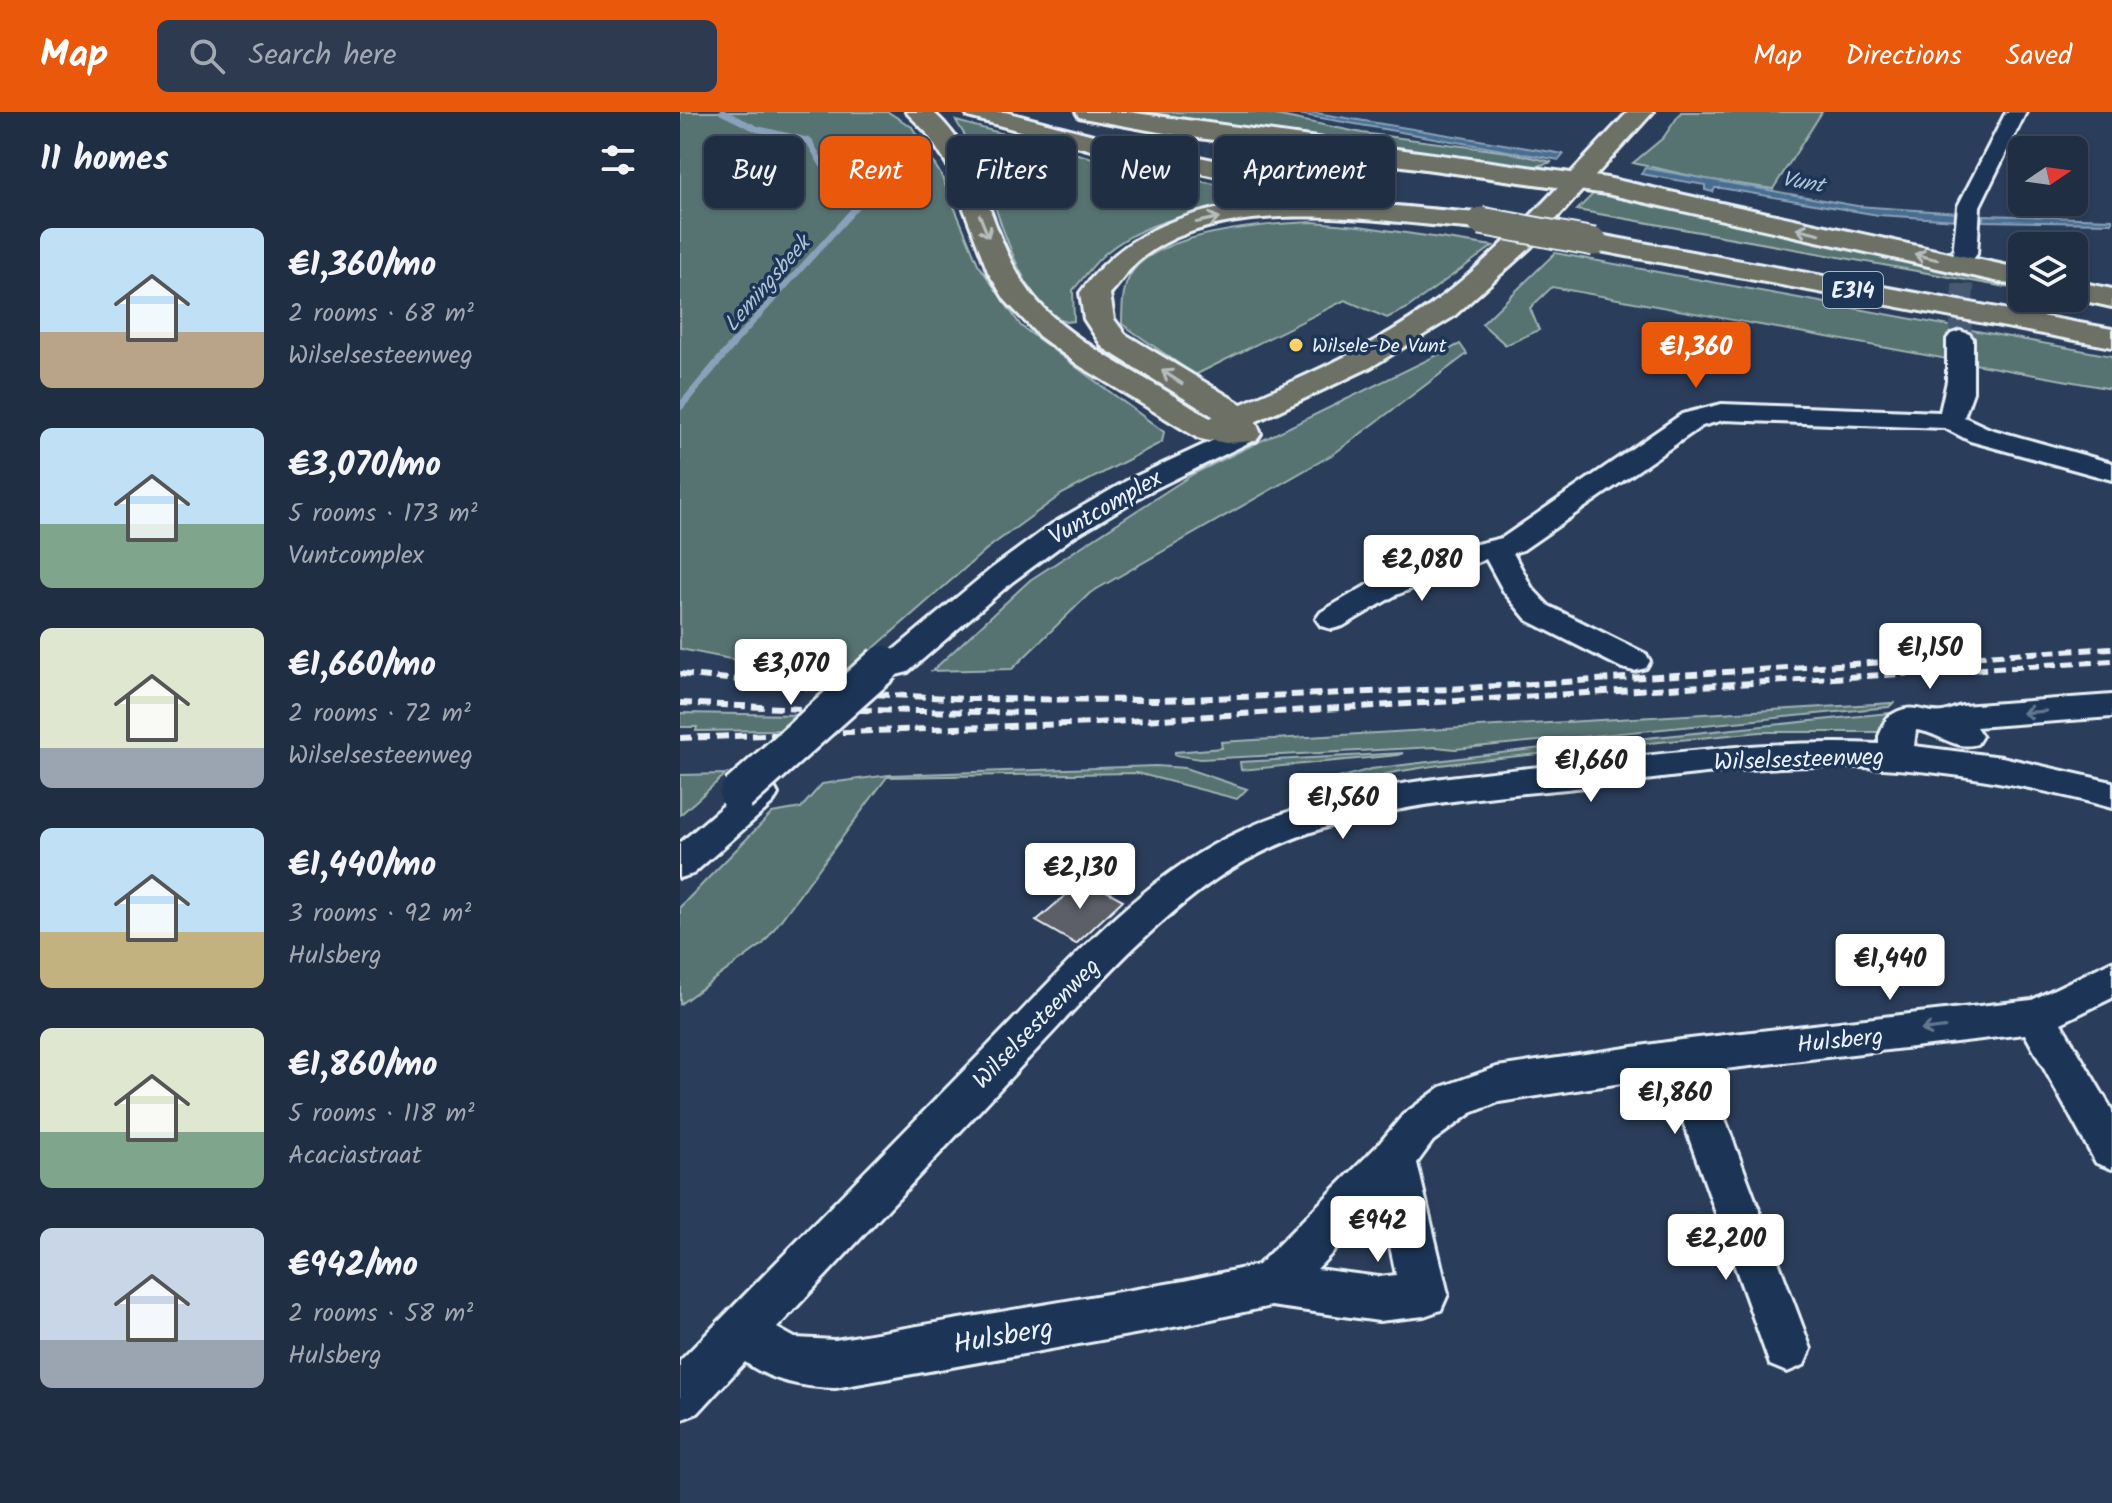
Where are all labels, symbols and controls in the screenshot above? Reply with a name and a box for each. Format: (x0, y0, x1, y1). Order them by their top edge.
search box (157, 20, 717, 92)
text: Map (40, 26, 109, 86)
text: Search here (249, 32, 396, 80)
icon: search (185, 34, 229, 78)
text: Map (1753, 34, 1802, 79)
text: Directions (1846, 34, 1962, 79)
text: Saved (2006, 34, 2072, 79)
text: 11 homes (40, 133, 169, 187)
chip: Buy (704, 136, 804, 208)
chip: Rent (820, 136, 931, 208)
chip: Filters (947, 136, 1076, 208)
chip: New (1092, 136, 1198, 208)
chip: Apartment (1214, 136, 1395, 208)
north arrow (2008, 136, 2088, 216)
map controls (2008, 136, 2088, 312)
icon: filters (596, 138, 640, 182)
water label: Vunt (1779, 163, 1830, 205)
one-way arrow (1194, 212, 1220, 227)
one-way arrow (977, 213, 992, 238)
one-way arrow (1796, 223, 1822, 238)
water label: Lemingsbeek (716, 226, 822, 341)
button: layers (2008, 232, 2088, 312)
text: €1,360/mo (288, 239, 436, 293)
one-way arrow (1914, 249, 1939, 264)
icon: home (104, 260, 200, 356)
road number: E314 (1823, 272, 1883, 308)
text: 2 rooms · 68 m² (288, 293, 474, 335)
pin: €1,360 (1631, 322, 1761, 390)
text: €1,360 (1660, 327, 1732, 369)
place label: Wilsele-De Vunt (1312, 331, 1447, 363)
text: Wilselsesteenweg (288, 335, 473, 377)
marker: Wilsele-De Vunt (1287, 336, 1305, 354)
one-way arrow (1161, 369, 1183, 386)
text: €3,070/mo (288, 439, 441, 493)
icon: home (104, 460, 200, 556)
street label: Vuntcomplex (1042, 460, 1170, 557)
text: 5 rooms · 173 m² (288, 493, 477, 535)
text: Vuntcomplex (288, 535, 424, 577)
pin: €2,080 (1357, 535, 1487, 603)
text: €2,080 (1382, 540, 1462, 582)
pin: €1,150 (1865, 623, 1995, 691)
text: €1,150 (1897, 628, 1963, 670)
text: €1,660/mo (288, 639, 436, 693)
pin: €3,070 (726, 639, 856, 707)
text: €3,070 (753, 644, 829, 686)
icon: home (104, 660, 200, 756)
text: 2 rooms · 72 m² (288, 693, 471, 735)
one-way arrow (2021, 705, 2048, 720)
text: Wilselsesteenweg (288, 735, 473, 777)
pin: €1,660 (1526, 736, 1656, 804)
street label: Wilselsesteenweg (1713, 738, 1885, 783)
text: €1,660 (1555, 741, 1627, 783)
pin: €1,560 (1278, 773, 1408, 841)
text: €1,560 (1307, 778, 1379, 820)
text: €1,440/mo (288, 839, 436, 893)
pin: €2,130 (1015, 843, 1145, 911)
text: €2,130 (1043, 848, 1117, 890)
icon: home (104, 860, 200, 956)
text: 3 rooms · 92 m² (288, 893, 471, 935)
pin: €1,440 (1825, 934, 1955, 1002)
text: Hulsberg (288, 935, 382, 977)
text: €1,440 (1854, 939, 1926, 981)
street label: Wilselsesteenweg (964, 949, 1110, 1099)
street label: Hulsberg (1795, 1018, 1885, 1065)
one-way arrow (1921, 1022, 1946, 1037)
text: €1,860/mo (288, 1039, 438, 1093)
icon: home (104, 1060, 200, 1156)
pin: €1,860 (1610, 1068, 1740, 1136)
text: €1,860 (1638, 1073, 1712, 1115)
text: 5 rooms · 118 m² (288, 1093, 474, 1135)
text: Acaciastraat (288, 1135, 422, 1177)
pin: €942 (1331, 1196, 1425, 1264)
text: €942 (1349, 1201, 1407, 1243)
pin: €2,200 (1661, 1214, 1791, 1282)
text: €2,200 (1686, 1219, 1766, 1261)
text: €942/mo (288, 1239, 418, 1293)
icon: home (104, 1260, 200, 1356)
text: 2 rooms · 58 m² (288, 1293, 473, 1335)
street label: Hulsberg (950, 1307, 1057, 1368)
text: Hulsberg (288, 1335, 382, 1377)

